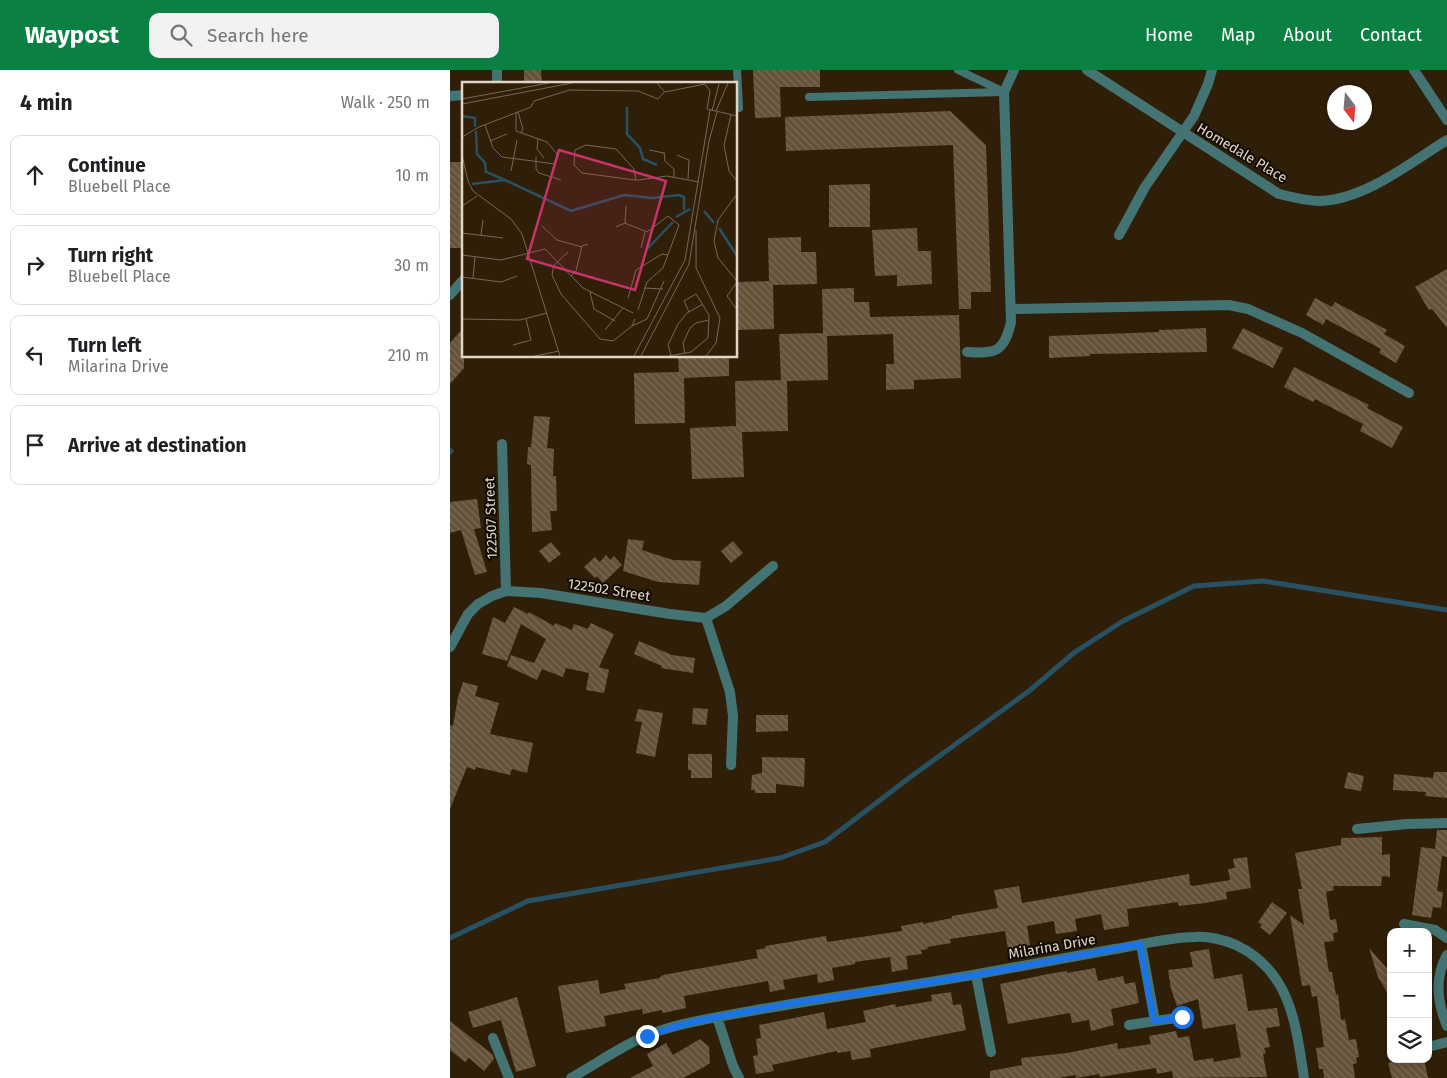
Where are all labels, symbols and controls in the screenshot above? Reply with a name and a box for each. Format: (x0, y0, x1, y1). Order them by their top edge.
search box (149, 13, 499, 58)
text: Waypost (25, 21, 119, 49)
icon: search (167, 21, 195, 49)
text: Search here (207, 24, 309, 47)
text: Home (1145, 24, 1193, 46)
text: Map (1221, 24, 1255, 46)
text: About (1283, 24, 1332, 46)
text: Contact (1360, 24, 1422, 46)
inset map (462, 82, 738, 358)
north arrow (1327, 85, 1372, 130)
text: 4 min (20, 90, 73, 116)
text: Walk · 250 m (341, 93, 430, 112)
street label: Homedale Place (1194, 119, 1290, 187)
text: Continue (68, 154, 146, 177)
icon: ahead (21, 161, 49, 189)
text: 10 m (395, 166, 429, 185)
text: Bluebell Place (68, 177, 171, 196)
text: Turn right (68, 244, 153, 267)
icon: right (21, 251, 49, 279)
text: 30 m (394, 256, 429, 275)
text: Bluebell Place (68, 267, 171, 286)
text: Turn left (68, 334, 142, 357)
icon: left (21, 341, 49, 369)
text: 210 m (388, 346, 429, 365)
text: Milarina Drive (68, 357, 169, 376)
icon: arrive (21, 431, 49, 459)
text: Arrive at destination (68, 434, 247, 457)
street label: 122507 Street (481, 476, 501, 559)
street label: 122502 Street (567, 575, 652, 605)
map controls (1387, 928, 1432, 1063)
button: + (1387, 928, 1432, 973)
street label: Milarina Drive (1007, 931, 1097, 963)
button: − (1387, 973, 1432, 1018)
route start (1171, 1006, 1194, 1029)
button: layers (1387, 1018, 1432, 1063)
route end (636, 1025, 659, 1048)

